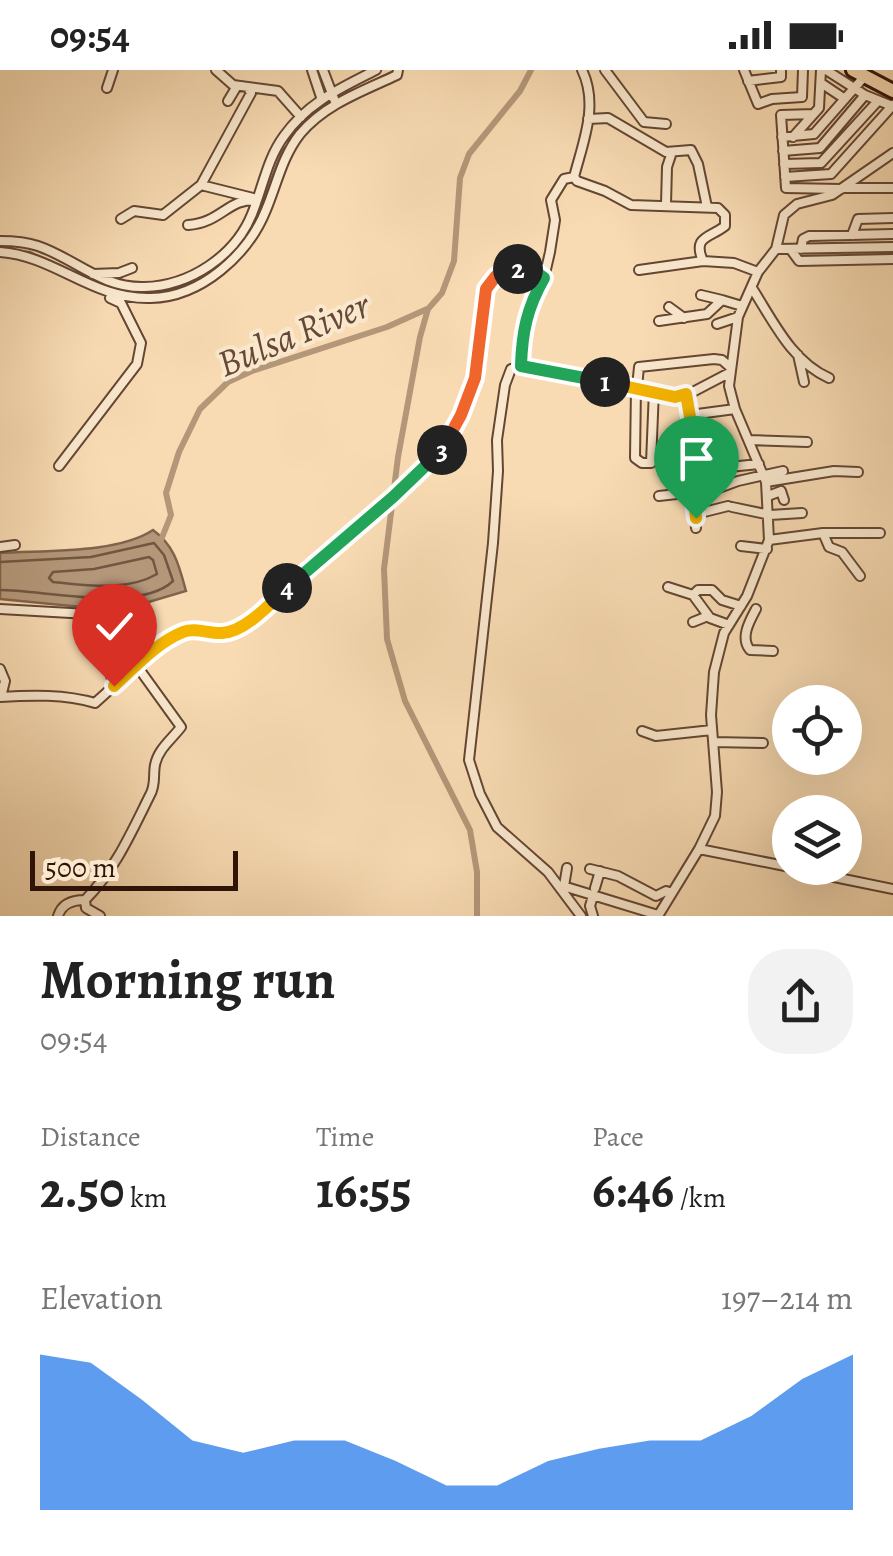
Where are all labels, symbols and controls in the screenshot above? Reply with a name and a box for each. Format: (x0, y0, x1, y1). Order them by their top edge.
text: 09:54 (50, 9, 130, 61)
pin: 2 (493, 244, 543, 294)
text: 2 (511, 250, 525, 288)
water label: Bulsa River (209, 278, 379, 389)
pin: 1 (580, 357, 630, 407)
text: 1 (600, 363, 610, 401)
pin (654, 416, 739, 519)
pin: 3 (417, 425, 467, 475)
text: 3 (436, 431, 448, 469)
icon: arrive (669, 431, 724, 486)
pin: 4 (262, 563, 312, 613)
text: 4 (280, 569, 294, 607)
pin (72, 584, 157, 687)
icon: check (87, 599, 142, 654)
map controls (772, 685, 862, 885)
button: locate (772, 685, 862, 775)
button: layers (772, 795, 862, 885)
scale bar (30, 846, 238, 890)
text: 500 m (45, 849, 116, 887)
text: Morning run (40, 942, 335, 1017)
button: share (748, 949, 853, 1054)
text: 09:54 (40, 1017, 108, 1061)
text: Distance (40, 1118, 140, 1156)
text: Time (316, 1118, 374, 1156)
text: Pace (592, 1118, 644, 1156)
text: 2.50 (40, 1156, 124, 1224)
text: 16:55 (316, 1156, 412, 1224)
text: 6:46 (592, 1156, 674, 1224)
text: km (124, 1179, 167, 1217)
text: /km (674, 1179, 726, 1217)
text: Elevation (40, 1276, 163, 1320)
text: 197–214 m (721, 1276, 853, 1320)

